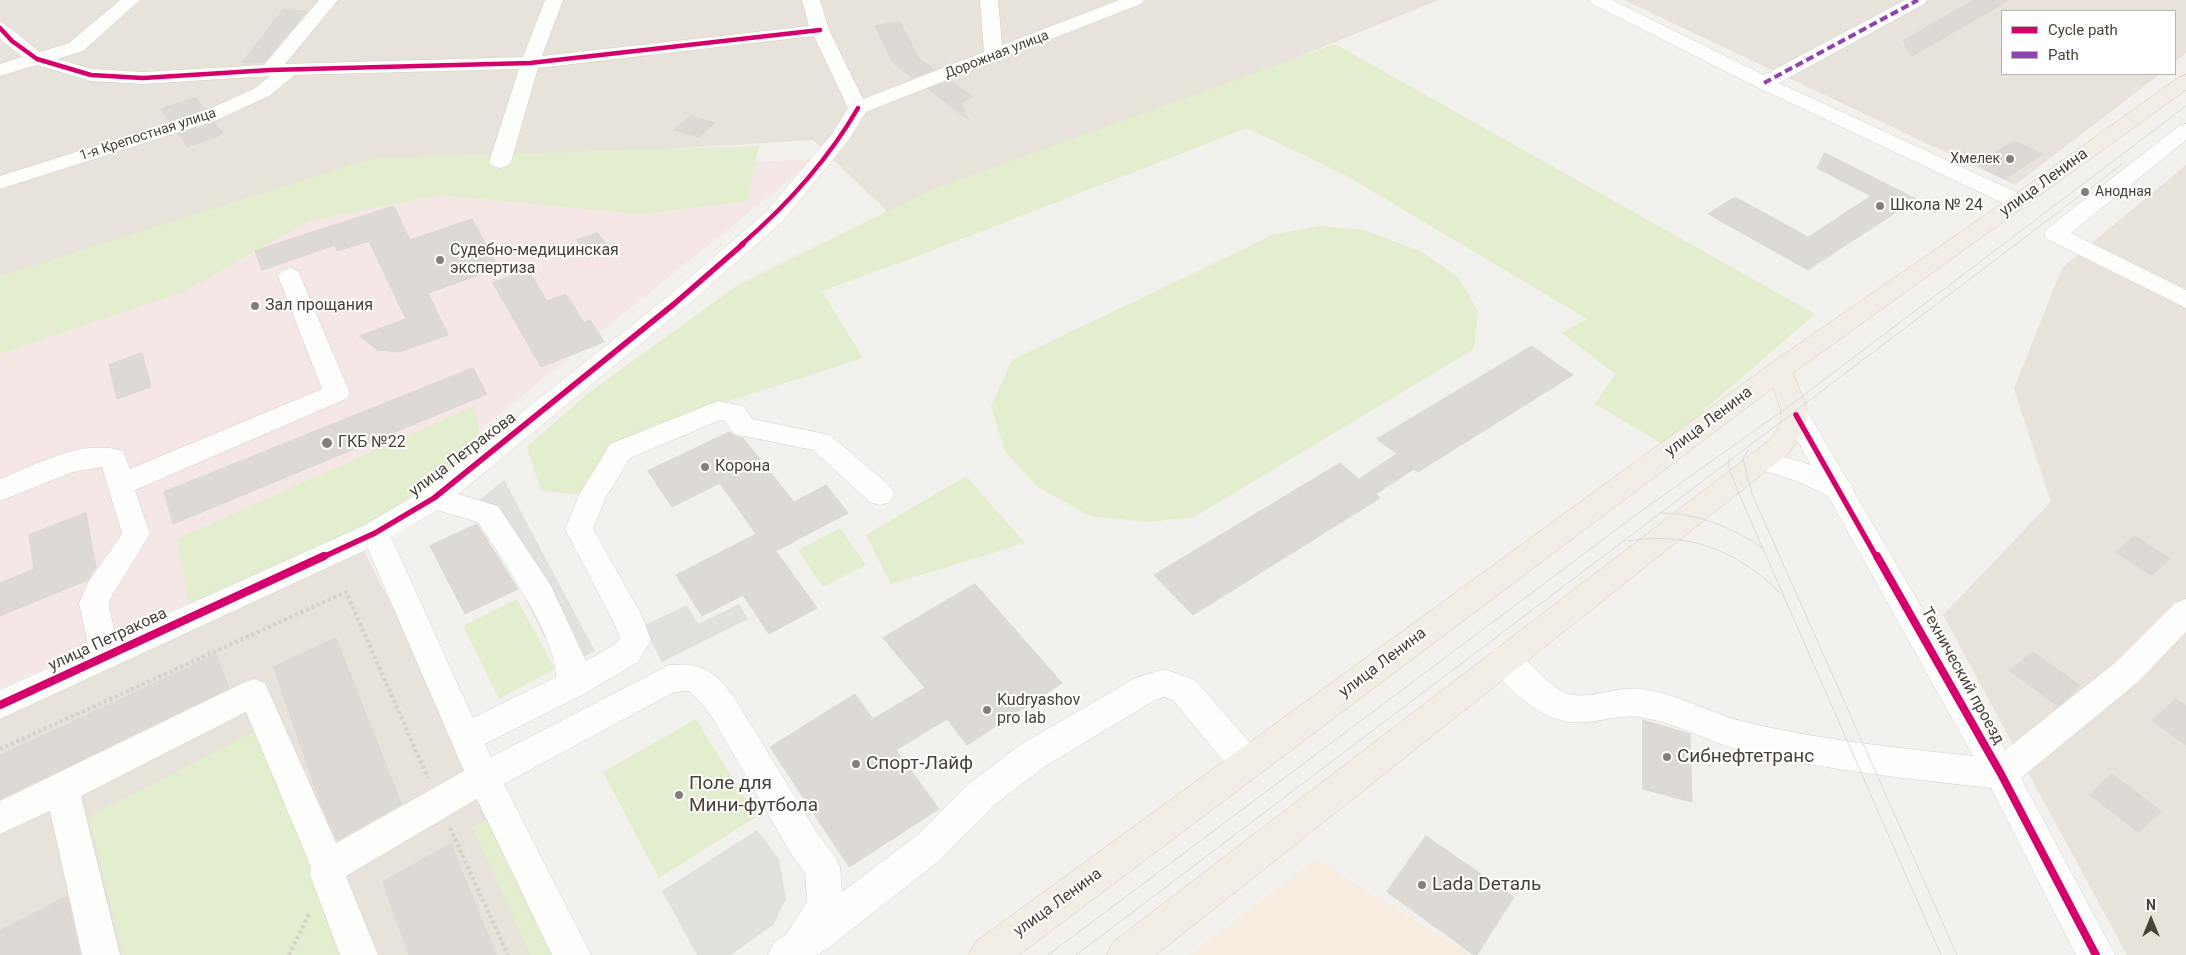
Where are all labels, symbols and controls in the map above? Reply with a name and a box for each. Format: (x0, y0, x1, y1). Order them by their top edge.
legend (2001, 10, 2176, 75)
text: Cycle path (2048, 21, 2118, 39)
street label: Дорожная улица (943, 27, 1051, 83)
text: Path (2048, 46, 2079, 64)
street label: 1-я Крепостная улица (78, 105, 218, 165)
street label: улица Ленина (1996, 145, 2092, 221)
place label: Хмелек (1950, 151, 2000, 167)
marker: Хмелек (2004, 153, 2016, 165)
place label: Анодная (2095, 184, 2152, 200)
marker: Анодная (2079, 186, 2091, 198)
place label: Школа № 24 (1890, 196, 1983, 216)
marker: Школа № 24 (1874, 200, 1886, 212)
place label: Судебно-медицинская экспертиза (450, 241, 619, 279)
marker: Судебно-медицинская экспертиза (434, 254, 446, 266)
place label: Зал прощания (265, 296, 373, 316)
marker: Зал прощания (249, 300, 261, 312)
street label: улица Ленина (1662, 383, 1756, 461)
street label: улица Петракова (406, 409, 520, 501)
place label: ГКБ №22 (338, 433, 406, 453)
marker: ГКБ №22 (320, 436, 334, 450)
place label: Корона (715, 457, 770, 477)
marker: Корона (699, 461, 711, 473)
street label: улица Петракова (46, 604, 170, 676)
street label: Технический проезд (1916, 604, 2008, 748)
street label: улица Ленина (1336, 624, 1430, 702)
place label: Kudryashov pro lab (997, 691, 1080, 729)
marker: Kudryashov pro lab (981, 704, 993, 716)
place label: Сибнефтетранс (1677, 746, 1814, 768)
marker: Сибнефтетранс (1661, 751, 1673, 763)
place label: Спорт-Лайф (866, 753, 973, 775)
marker: Спорт-Лайф (850, 758, 862, 770)
place label: Поле для Мини-футбола (689, 773, 818, 817)
marker: Поле для Мини-футбола (673, 789, 685, 801)
street label: улица Ленина (1010, 865, 1106, 941)
place label: Lada Dеталь (1432, 874, 1541, 896)
marker: Lada Dеталь (1416, 879, 1428, 891)
north arrow (2126, 895, 2176, 945)
text: N (2146, 897, 2156, 913)

